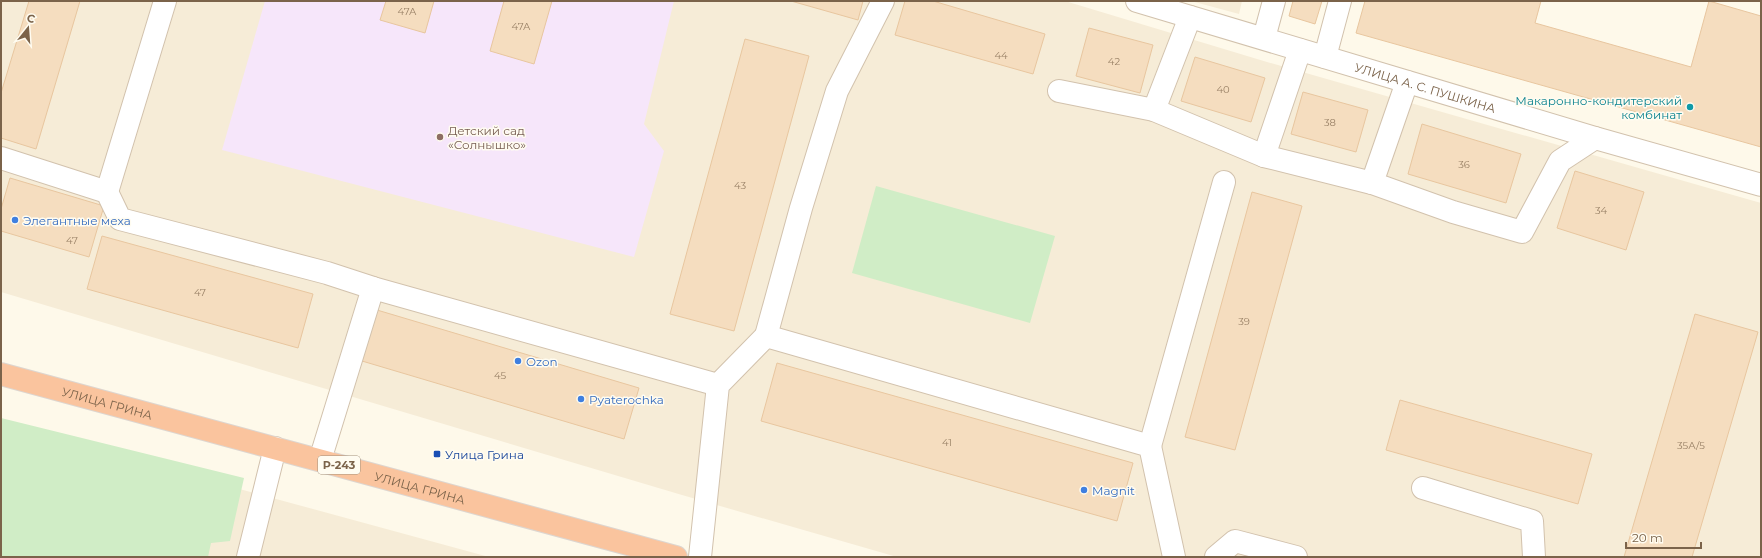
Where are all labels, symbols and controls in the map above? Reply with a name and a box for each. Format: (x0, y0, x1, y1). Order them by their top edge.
house number: 47А (398, 5, 417, 18)
north arrow (8, 8, 48, 48)
text: С (25, 11, 37, 26)
house number: 47А (512, 20, 531, 33)
house number: 44 (994, 49, 1008, 62)
house number: 42 (1108, 55, 1120, 68)
street label: УЛИЦА А. С. ПУШКИНА (1353, 59, 1498, 115)
house number: 40 (1216, 83, 1230, 96)
place label: Макаронно-кондитерский комбинат (1515, 93, 1682, 122)
marker: Макаронно-кондитерский комбинат (1685, 102, 1695, 112)
house number: 38 (1324, 116, 1336, 129)
place label: Детский сад «Солнышко» (448, 123, 526, 152)
marker: Детский сад «Солнышко» (435, 132, 445, 142)
house number: 36 (1458, 158, 1470, 171)
house number: 43 (734, 179, 746, 192)
house number: 34 (1595, 204, 1608, 217)
place label: Элегантные меха (23, 213, 131, 228)
marker: Элегантные меха (10, 215, 20, 225)
house number: 47 (66, 234, 78, 247)
house number: 47 (194, 286, 206, 299)
house number: 39 (1238, 315, 1250, 328)
place label: Ozon (526, 354, 558, 369)
marker: Ozon (513, 356, 523, 366)
house number: 45 (494, 369, 506, 382)
street label: УЛИЦА ГРИНА (60, 383, 154, 422)
place label: Pyaterochka (589, 392, 664, 407)
marker: Pyaterochka (576, 394, 586, 404)
house number: 41 (942, 436, 952, 449)
house number: 35А/5 (1677, 439, 1705, 452)
place label: Улица Грина (445, 447, 524, 462)
marker: Улица Грина (432, 449, 442, 459)
road number: Р-243 (318, 456, 360, 474)
street label: УЛИЦА ГРИНА (373, 468, 467, 507)
place label: Magnit (1092, 483, 1135, 498)
marker: Magnit (1079, 485, 1089, 495)
scale bar (1626, 524, 1701, 550)
text: 20 m (1632, 530, 1663, 545)

